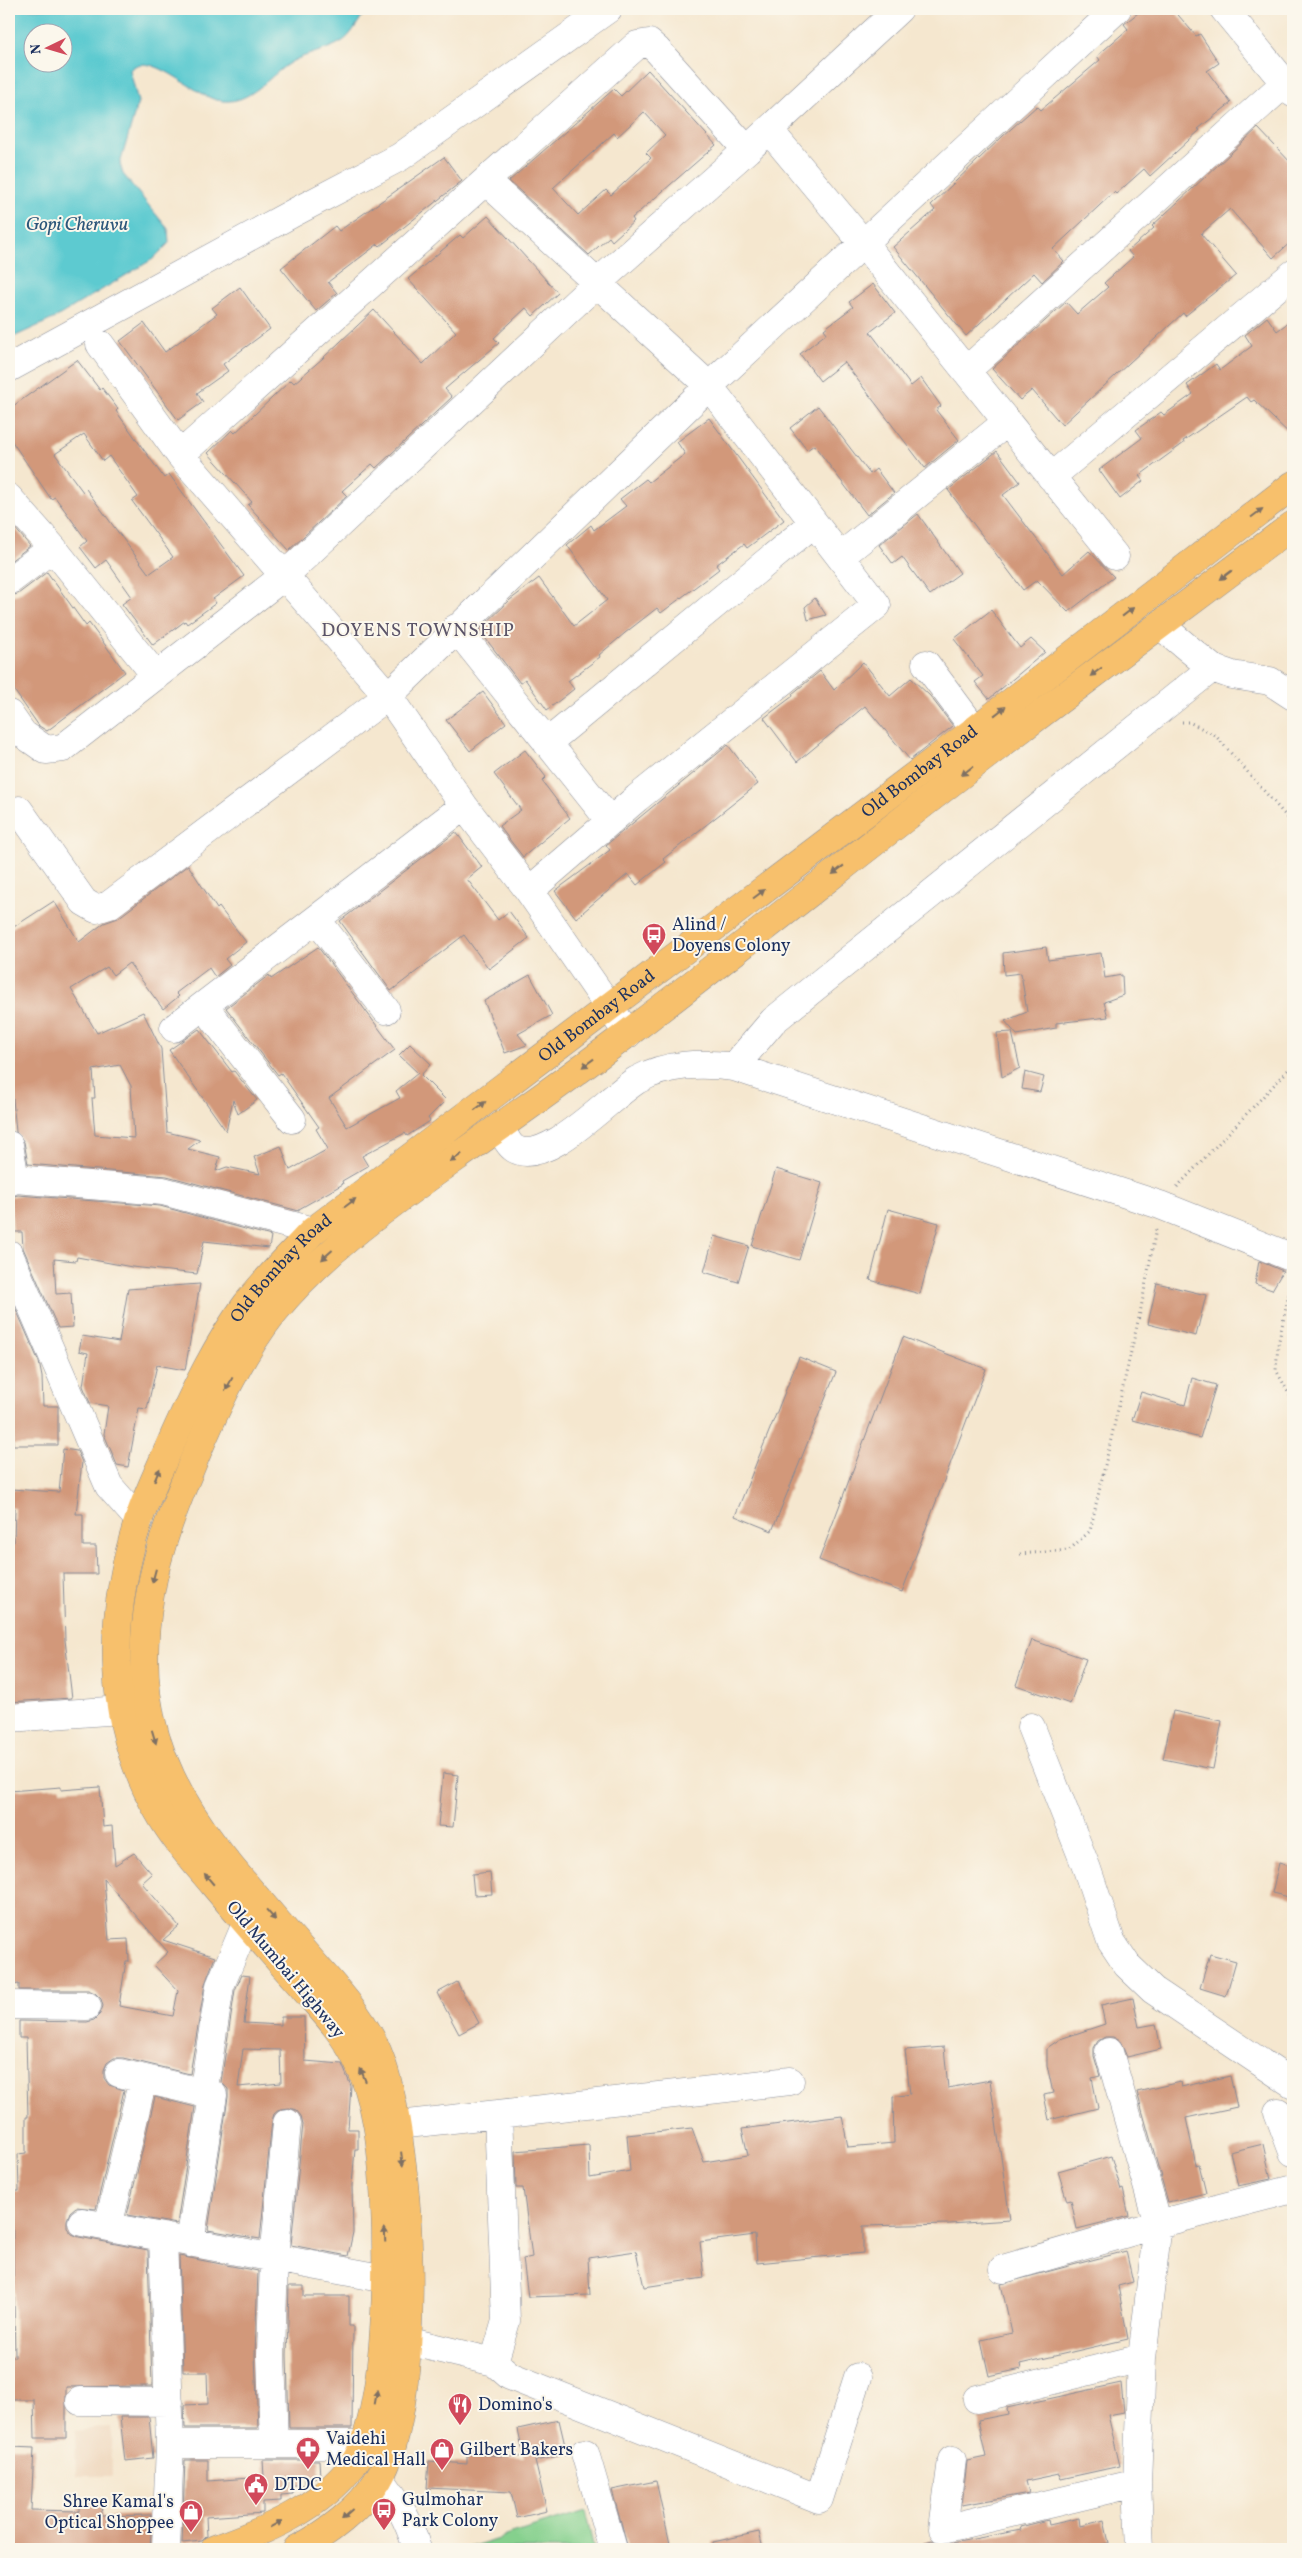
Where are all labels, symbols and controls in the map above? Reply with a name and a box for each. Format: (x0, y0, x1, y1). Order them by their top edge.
north arrow (22, 22, 72, 72)
text: N (27, 43, 46, 55)
water label: Gopi Cheruvu (26, 212, 129, 238)
one-way arrow (1250, 508, 1264, 518)
one-way arrow (1219, 570, 1233, 580)
one-way arrow (1121, 606, 1134, 617)
district label: DOYENS TOWNSHIP (321, 618, 515, 644)
one-way arrow (1090, 667, 1103, 678)
one-way arrow (993, 706, 1007, 716)
street label: Old Bombay Road (856, 719, 983, 824)
one-way arrow (961, 765, 974, 776)
one-way arrow (832, 865, 845, 876)
one-way arrow (752, 889, 765, 900)
place label: Alind / Doyens Colony (672, 913, 791, 959)
bus stop icon: Alind / Doyens Colony (641, 922, 667, 956)
street label: Old Bombay Road (533, 964, 661, 1069)
one-way arrow (581, 1058, 595, 1068)
one-way arrow (473, 1100, 486, 1111)
one-way arrow (450, 1153, 463, 1163)
one-way arrow (343, 1198, 356, 1209)
street label: Old Bombay Road (224, 1208, 338, 1328)
one-way arrow (321, 1249, 333, 1261)
one-way arrow (225, 1377, 233, 1391)
one-way arrow (154, 1468, 162, 1482)
one-way arrow (150, 1568, 158, 1583)
one-way arrow (150, 1729, 158, 1744)
one-way arrow (203, 1874, 215, 1886)
street label: Old Mumbai Highway (220, 1896, 350, 2044)
one-way arrow (265, 1908, 277, 1920)
one-way arrow (359, 2068, 367, 2082)
one-way arrow (398, 2151, 406, 2167)
one-way arrow (381, 2226, 389, 2242)
one-way arrow (373, 2388, 381, 2404)
restaurant icon: Domino's (447, 2392, 473, 2426)
place label: Domino's (478, 2393, 553, 2418)
place label: Vaidehi Medical Hall (326, 2427, 426, 2473)
pharmacy icon: Vaidehi Medical Hall (295, 2436, 321, 2470)
shop icon: Gilbert Bakers (429, 2437, 455, 2471)
place label: Gilbert Bakers (460, 2438, 573, 2463)
public building icon: DTDC (243, 2472, 269, 2506)
place label: DTDC (274, 2473, 322, 2498)
place label: Gulmohar Park Colony (402, 2488, 499, 2534)
place label: Shree Kamal's Optical Shoppee (45, 2490, 174, 2536)
bus stop icon: Gulmohar Park Colony (371, 2497, 397, 2531)
shop icon: Shree Kamal's Optical Shoppee (178, 2499, 204, 2533)
one-way arrow (341, 2509, 353, 2520)
one-way arrow (269, 2520, 284, 2528)

